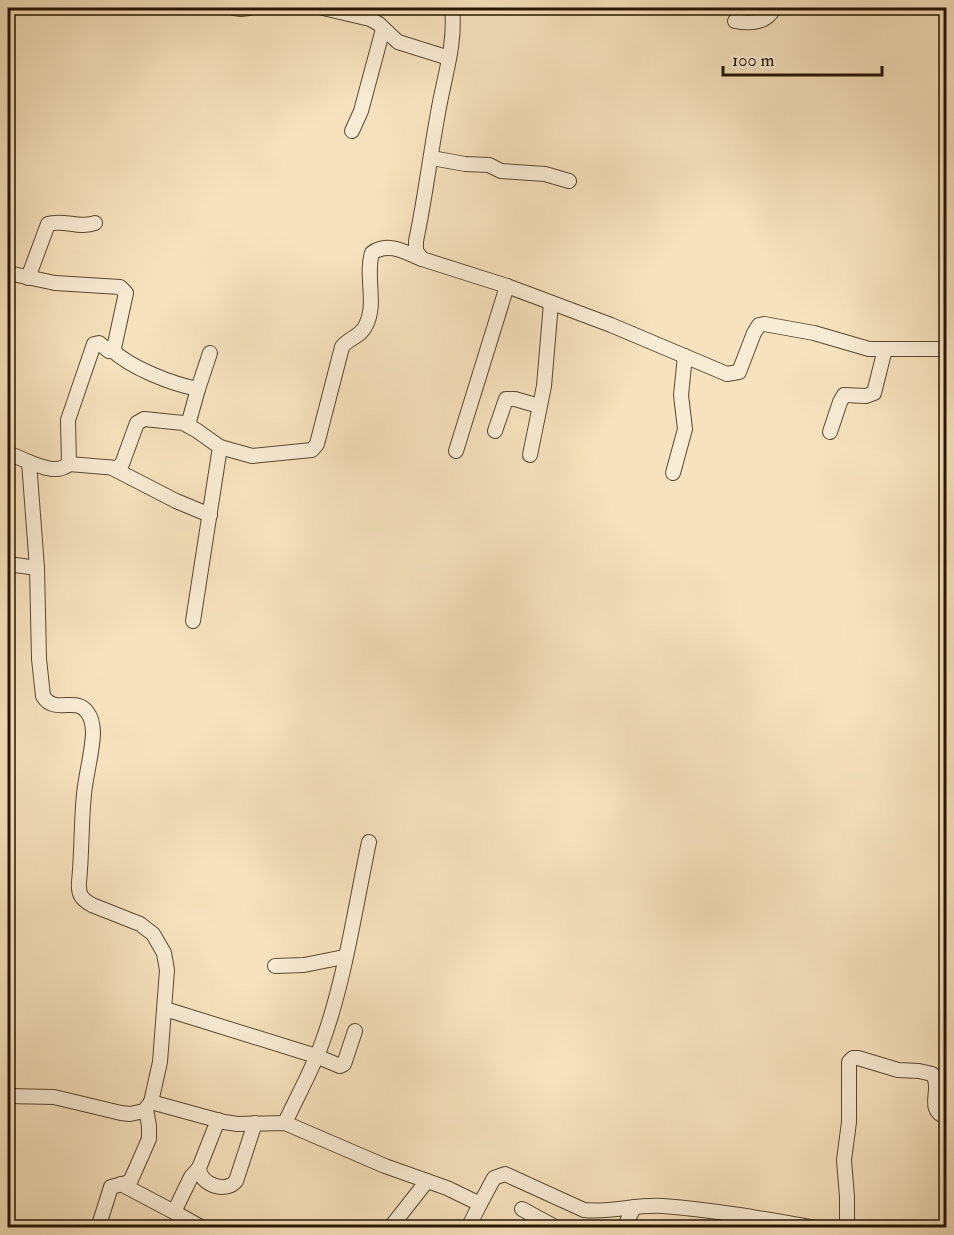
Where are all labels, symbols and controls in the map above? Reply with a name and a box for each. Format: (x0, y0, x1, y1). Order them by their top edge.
scale bar (723, 39, 882, 77)
text: 100 m (732, 49, 775, 72)

